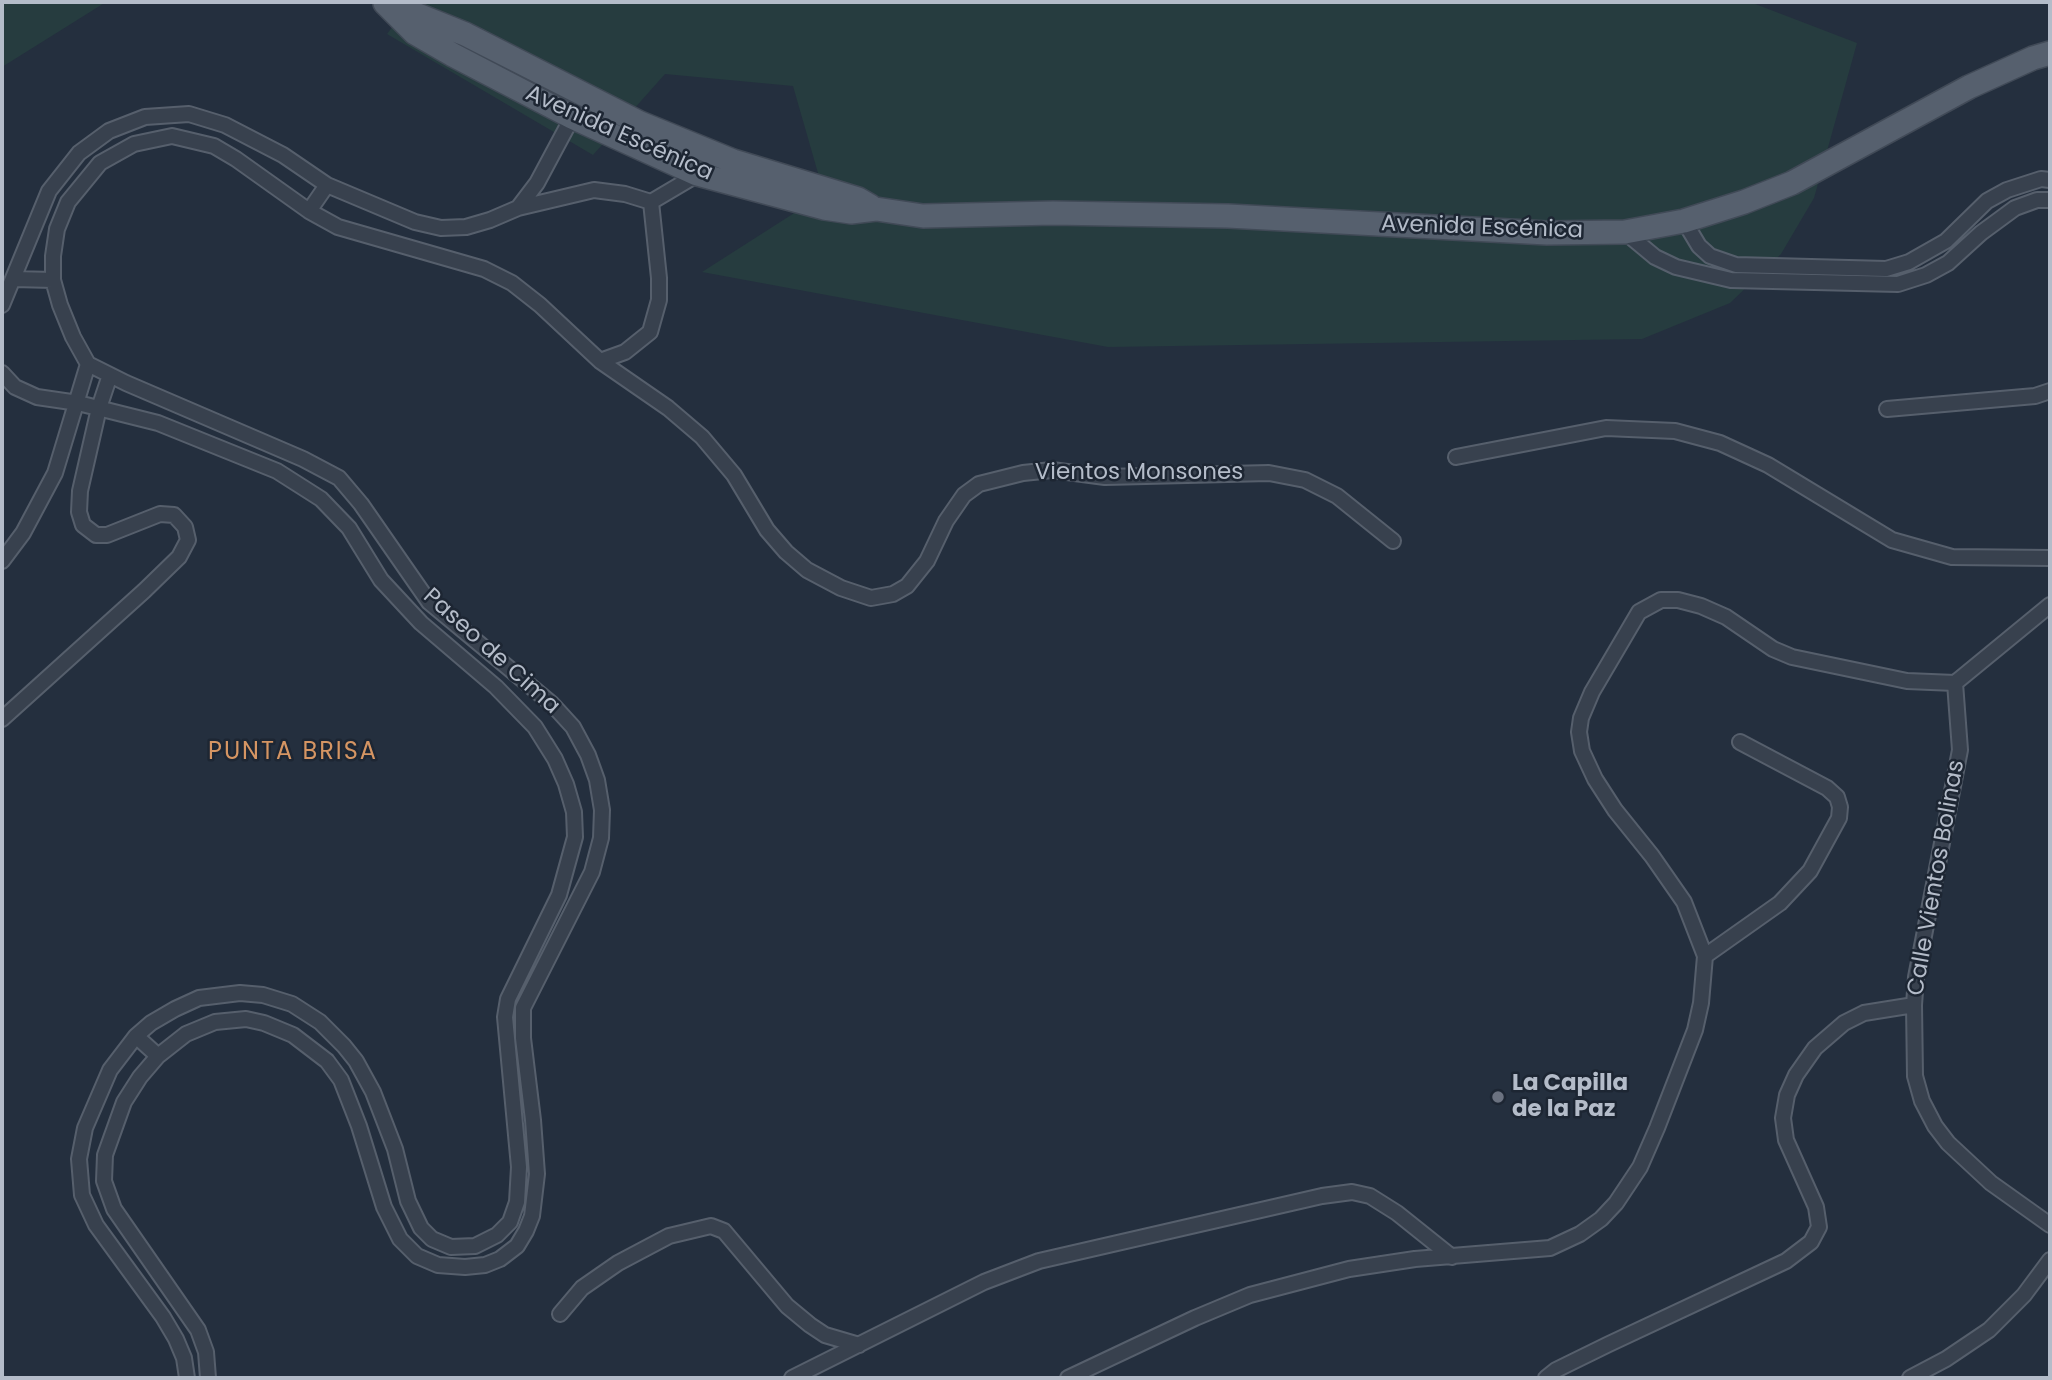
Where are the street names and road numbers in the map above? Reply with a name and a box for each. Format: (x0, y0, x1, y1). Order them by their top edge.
street label: Avenida Escénica (521, 80, 717, 188)
street label: Avenida Escénica (1380, 211, 1584, 245)
street label: Vientos Monsones (1035, 459, 1243, 487)
street label: Paseo de Cima (417, 583, 565, 721)
street label: Calle Vientos Bolinas (1903, 758, 1971, 998)

